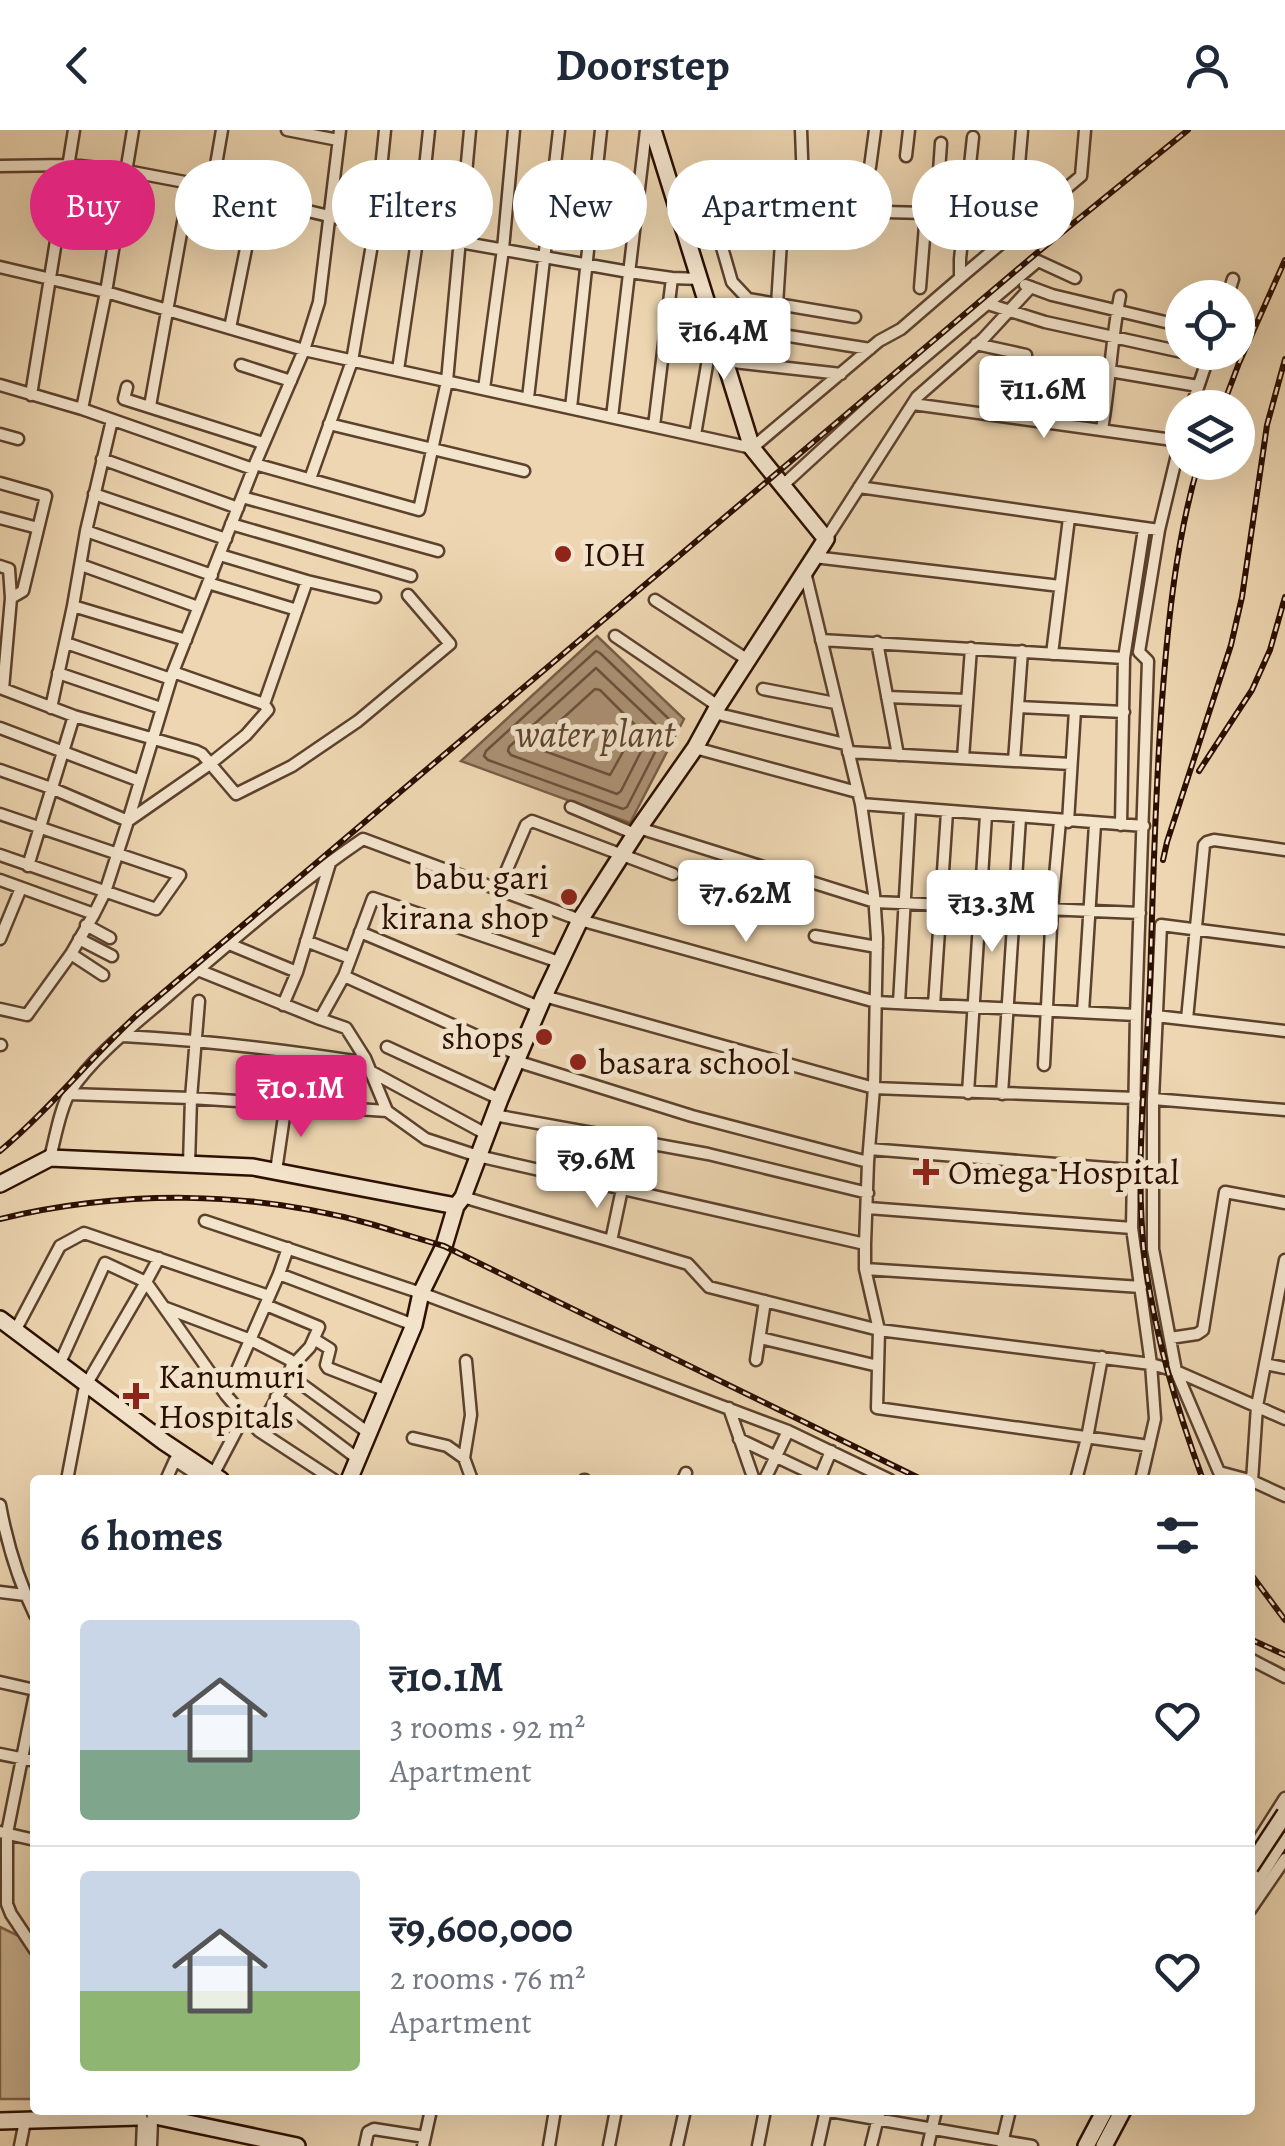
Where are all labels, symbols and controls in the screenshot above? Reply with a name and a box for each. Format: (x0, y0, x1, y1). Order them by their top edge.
text: Doorstep (555, 34, 730, 96)
icon: back (50, 38, 105, 93)
icon: person (1180, 38, 1235, 93)
chip: Buy (30, 160, 155, 250)
chip: Rent (175, 160, 312, 250)
chip: Filters (332, 160, 493, 250)
chip: New (513, 160, 647, 250)
chip: Apartment (667, 160, 892, 250)
chip: House (912, 160, 1074, 250)
map controls (1165, 280, 1255, 480)
button: locate (1165, 280, 1255, 370)
pin: ₹16.4M (643, 298, 805, 383)
text: ₹16.4M (679, 308, 769, 352)
pin: ₹11.6M (963, 356, 1125, 441)
text: ₹11.6M (1001, 366, 1087, 410)
button: layers (1165, 390, 1255, 480)
place label: IOH (583, 530, 646, 578)
marker: IOH (552, 543, 574, 565)
water label: water plant (515, 708, 677, 760)
place label: babu gari kirana shop (381, 853, 549, 941)
pin: ₹7.62M (665, 860, 827, 945)
text: ₹7.62M (700, 870, 792, 914)
pin: ₹13.3M (911, 870, 1073, 955)
text: ₹13.3M (949, 880, 1035, 924)
marker: babu gari kirana shop (558, 886, 580, 908)
place label: shops (441, 1013, 524, 1061)
marker: shops (533, 1026, 555, 1048)
place label: basara school (598, 1038, 790, 1086)
marker: basara school (567, 1051, 589, 1073)
pin: ₹10.1M (220, 1055, 382, 1140)
text: ₹10.1M (258, 1065, 344, 1109)
pin: ₹9.6M (527, 1126, 667, 1211)
text: ₹9.6M (558, 1136, 636, 1180)
place label: Omega Hospital (948, 1148, 1179, 1196)
marker: Omega Hospital (913, 1159, 939, 1185)
place label: Kanumuri Hospitals (158, 1352, 305, 1440)
marker: Kanumuri Hospitals (123, 1383, 149, 1409)
text: 6 homes (80, 1507, 223, 1564)
icon: filters (1150, 1508, 1205, 1563)
text: ₹10.1M (390, 1648, 504, 1705)
icon: home (160, 1660, 280, 1780)
icon: heart (1150, 1693, 1205, 1748)
text: 3 rooms · 92 m² (390, 1705, 585, 1749)
text: Apartment (390, 1749, 532, 1793)
text: ₹9,600,000 (390, 1899, 573, 1956)
icon: home (160, 1911, 280, 2031)
icon: heart (1150, 1944, 1205, 1999)
text: 2 rooms · 76 m² (390, 1956, 586, 2000)
text: Apartment (390, 2000, 532, 2044)

